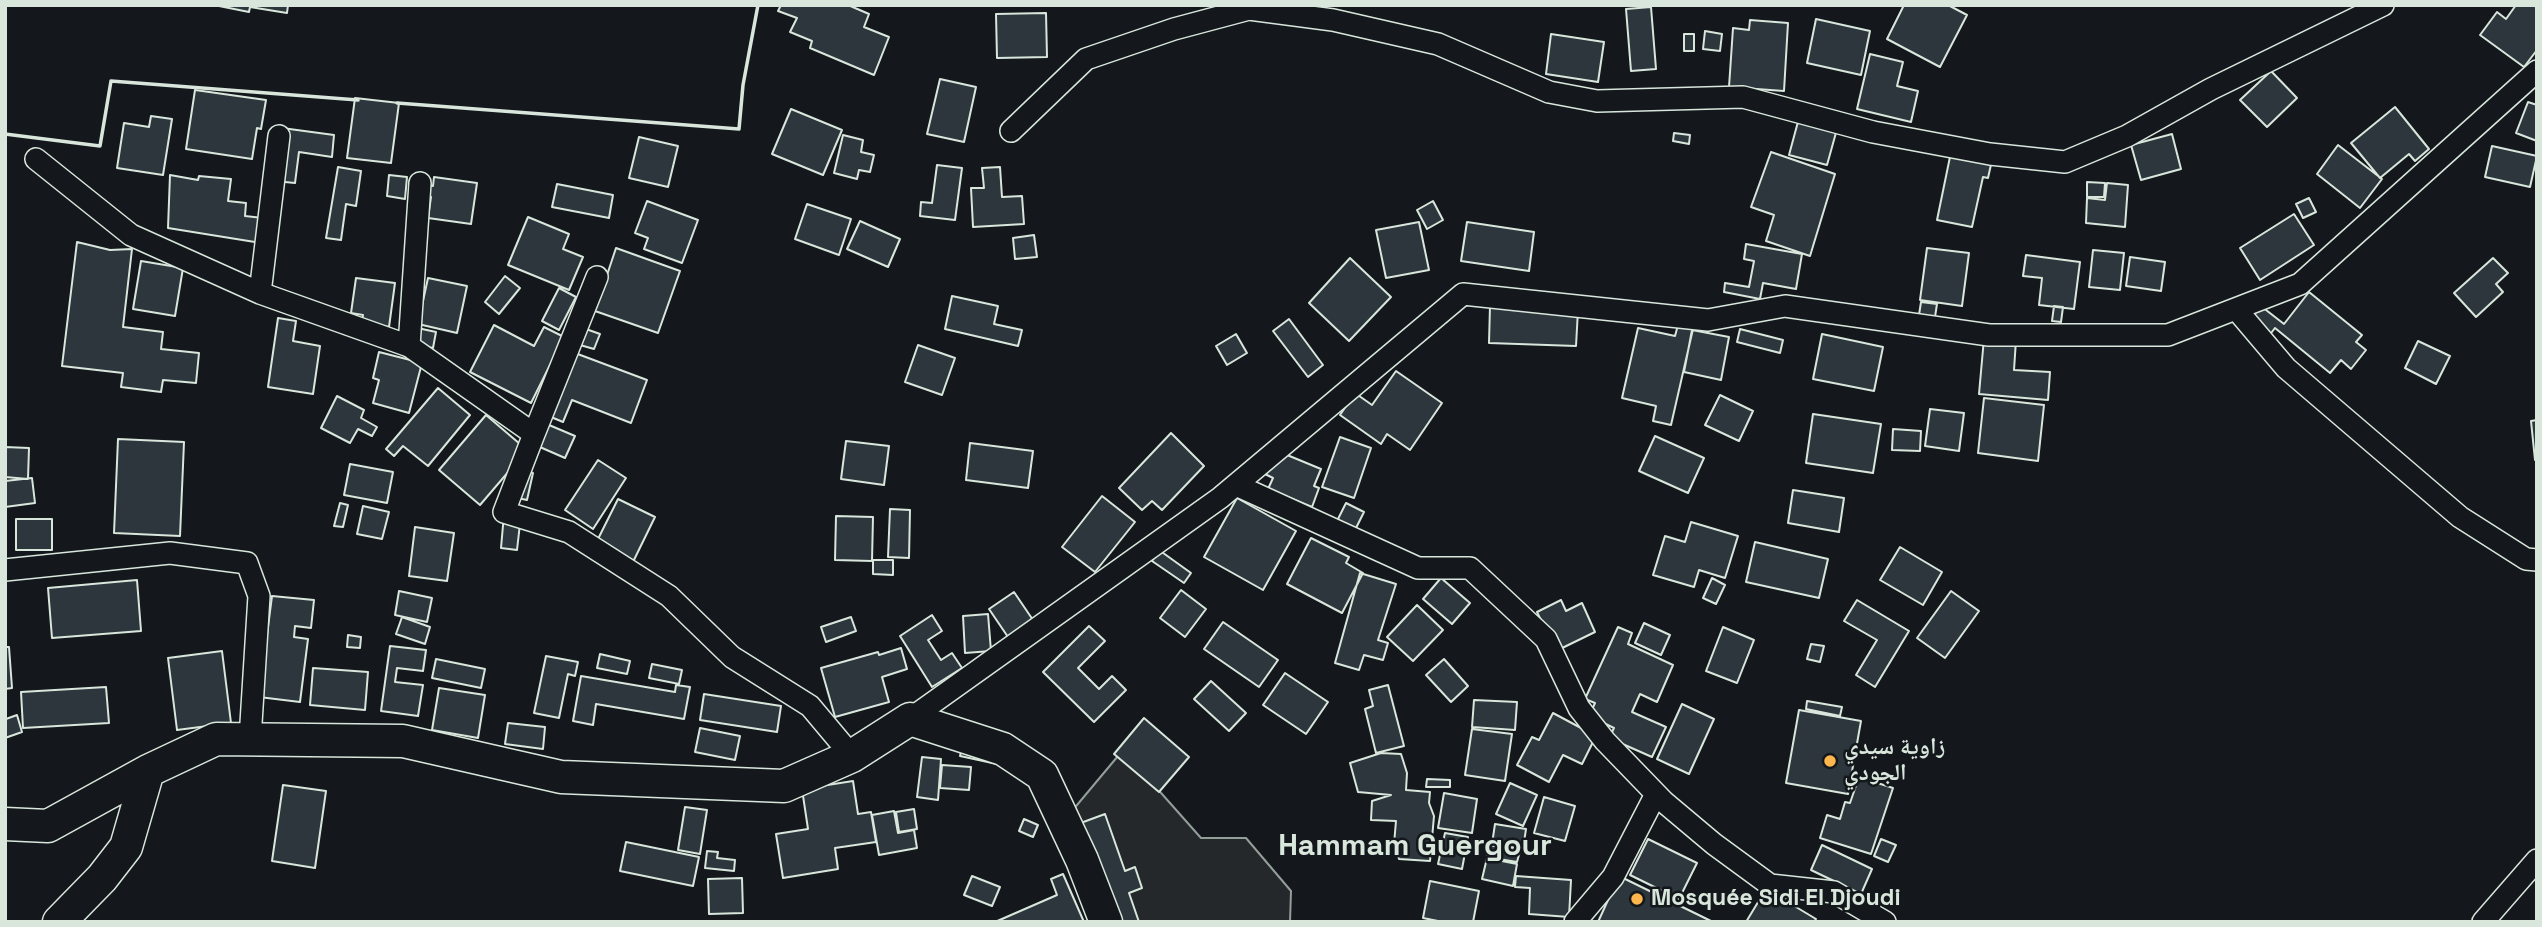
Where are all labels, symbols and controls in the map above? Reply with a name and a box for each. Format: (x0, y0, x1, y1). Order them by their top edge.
place label: زاوية سيدي الجودي (1844, 734, 1945, 788)
marker: زاوية سيدي الجودي (1822, 753, 1838, 769)
district label: Hammam Guergour (1278, 829, 1552, 865)
place label: Mosquée Sidi El Djoudi (1651, 885, 1901, 913)
marker: Mosquée Sidi El Djoudi (1629, 891, 1645, 907)

